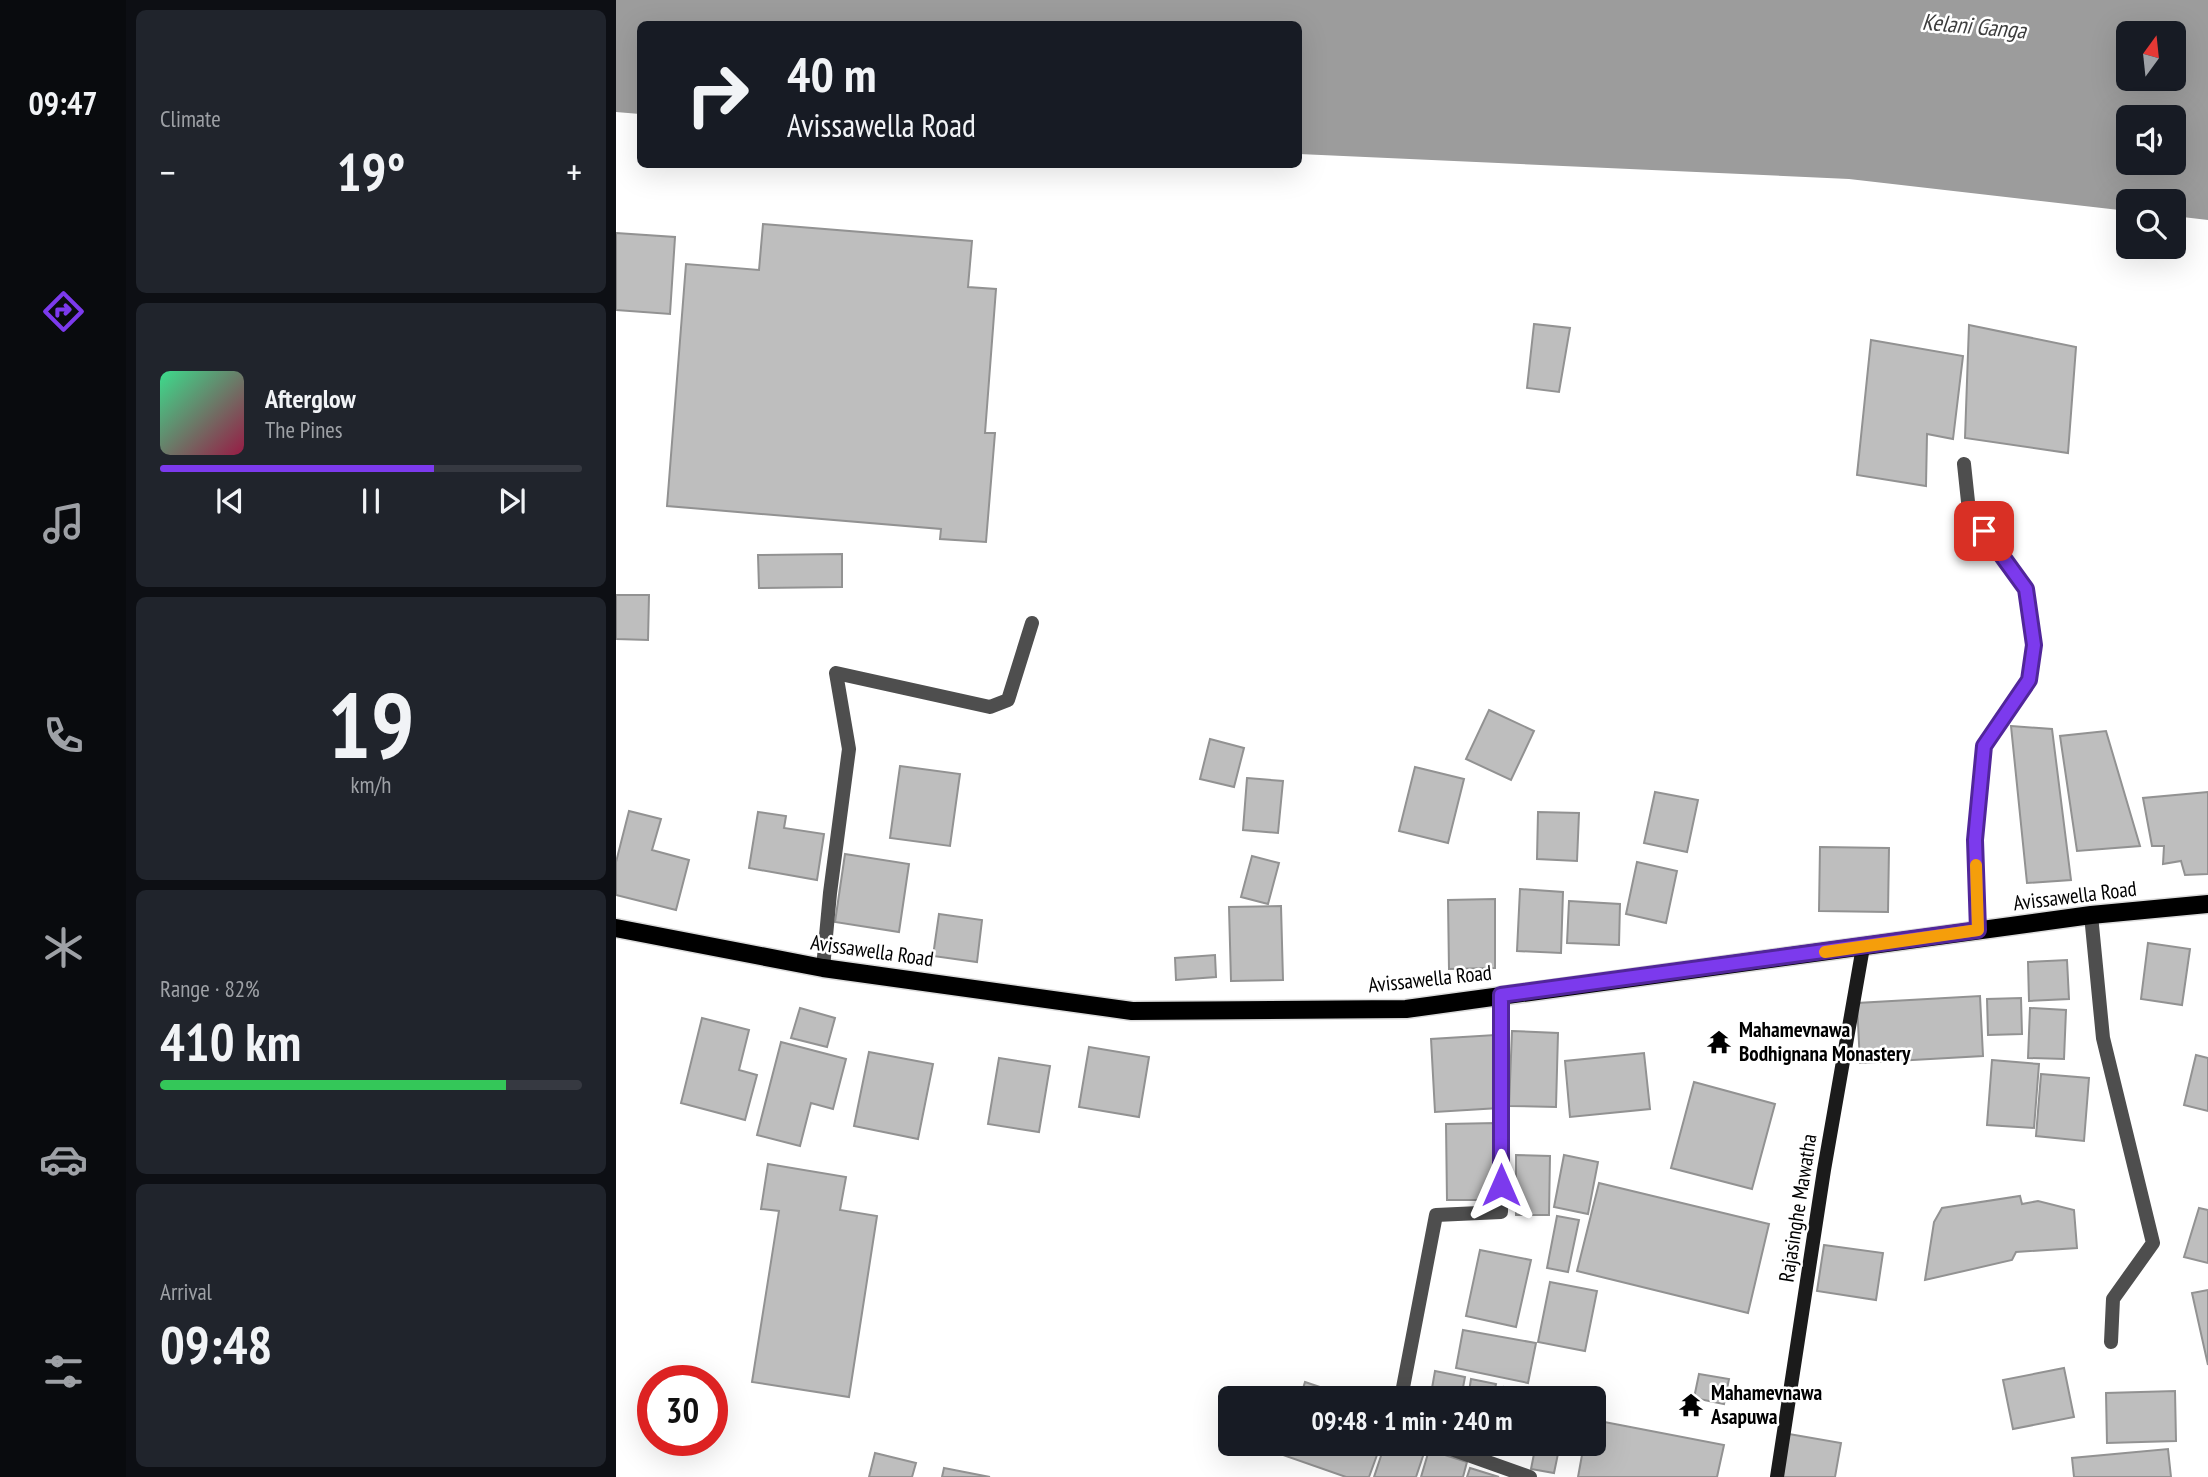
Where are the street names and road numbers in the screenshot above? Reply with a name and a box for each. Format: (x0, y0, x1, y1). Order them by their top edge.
street label: Avissawella Road (2012, 875, 2138, 916)
street label: Avissawella Road (809, 929, 935, 972)
street label: Avissawella Road (1367, 959, 1493, 998)
street label: Rajasinghe Mawatha (1772, 1132, 1823, 1284)

